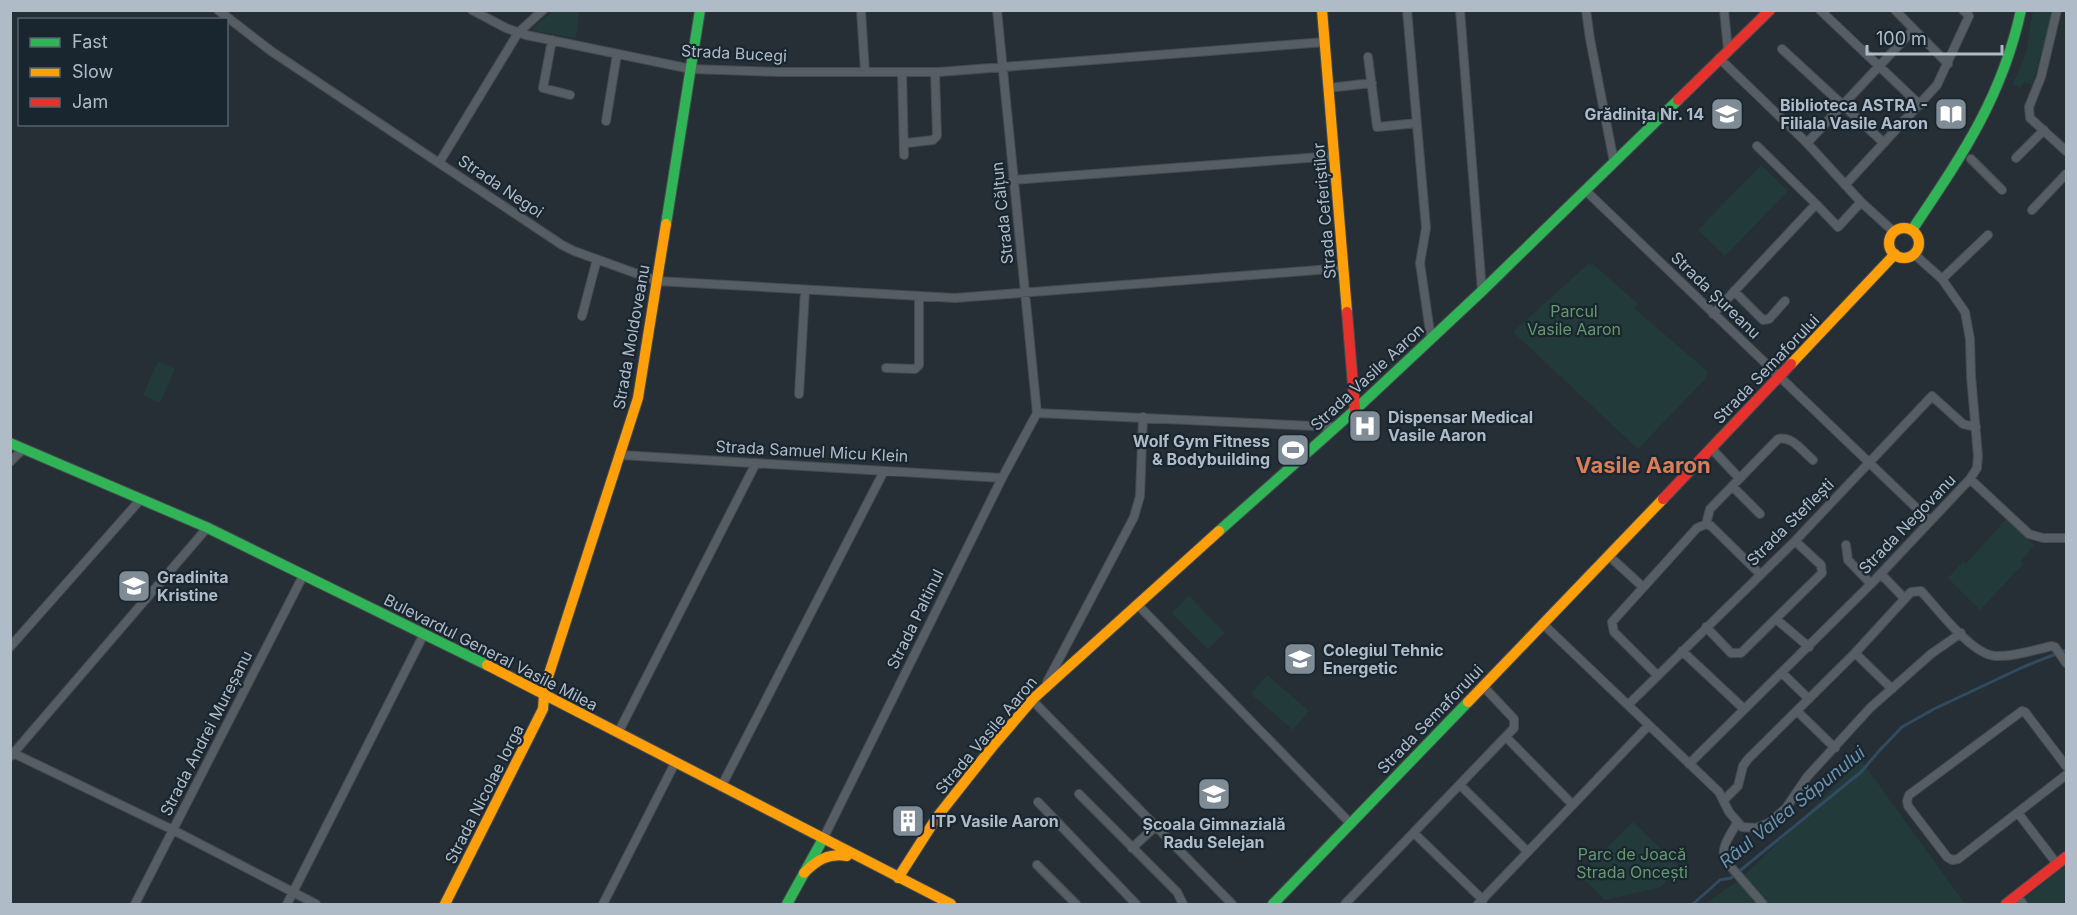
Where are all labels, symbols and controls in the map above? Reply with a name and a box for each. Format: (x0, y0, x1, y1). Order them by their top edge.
legend (18, 18, 228, 126)
scale bar (1867, 18, 2002, 56)
text: 100 m (1876, 28, 1927, 49)
text: Fast (72, 31, 108, 52)
street label: Strada Bucegi (681, 40, 787, 66)
text: Slow (72, 61, 113, 82)
text: Jam (72, 91, 108, 112)
place label: Biblioteca ASTRA - Filiala Vasile Aaron (1780, 95, 1928, 133)
school or university icon: Grădinița Nr. 14 (1709, 96, 1745, 132)
library icon: Biblioteca ASTRA - Filiala Vasile Aaron (1933, 96, 1969, 132)
place label: Grădinița Nr. 14 (1585, 104, 1704, 124)
street label: Strada Ceferiștilor (1308, 142, 1340, 280)
street label: Strada Negoi (455, 150, 547, 222)
street label: Strada Călțun (987, 161, 1017, 265)
street label: Strada Șureanu (1667, 247, 1765, 343)
street label: Strada Moldoveanu (608, 263, 654, 411)
park label: Parcul Vasile Aaron (1527, 301, 1621, 339)
street label: Strada Semaforului (1709, 310, 1823, 428)
street label: Strada Vasile Aaron (1306, 319, 1428, 435)
place label: Dispensar Medical Vasile Aaron (1388, 407, 1533, 445)
hospital icon: Dispensar Medical Vasile Aaron (1347, 408, 1383, 444)
place label: Wolf Gym Fitness & Bodybuilding (1133, 431, 1270, 469)
sports icon: Wolf Gym Fitness & Bodybuilding (1275, 432, 1311, 468)
street label: Strada Samuel Micu Klein (715, 436, 909, 466)
district label: Vasile Aaron (1575, 452, 1711, 478)
street label: Strada Negovanu (1854, 470, 1960, 578)
street label: Strada Steflești (1742, 474, 1838, 570)
street label: Strada Paltinul (882, 566, 948, 672)
place label: Gradinita Kristine (157, 567, 229, 605)
school or university icon: Gradinita Kristine (116, 568, 152, 604)
street label: Bulevardul General Vasile Milea (381, 589, 601, 715)
place label: Colegiul Tehnic Energetic (1323, 640, 1444, 678)
school or university icon: Colegiul Tehnic Energetic (1282, 641, 1318, 677)
street label: Strada Andrei Mureșanu (156, 647, 256, 819)
street label: Strada Semaforului (1373, 660, 1487, 778)
street label: Strada Vasile Aaron (931, 672, 1041, 798)
street label: Strada Nicolae Iorga (440, 721, 528, 867)
water label: Râul Valea Săpunului (1715, 742, 1869, 872)
school or university icon: Școala Gimnazială Radu Selejan (1196, 776, 1232, 812)
building icon: ITP Vasile Aaron (890, 803, 926, 839)
place label: ITP Vasile Aaron (931, 811, 1059, 831)
place label: Școala Gimnazială Radu Selejan (1142, 814, 1286, 852)
park label: Parc de Joacă Strada Oncești (1576, 844, 1688, 882)

